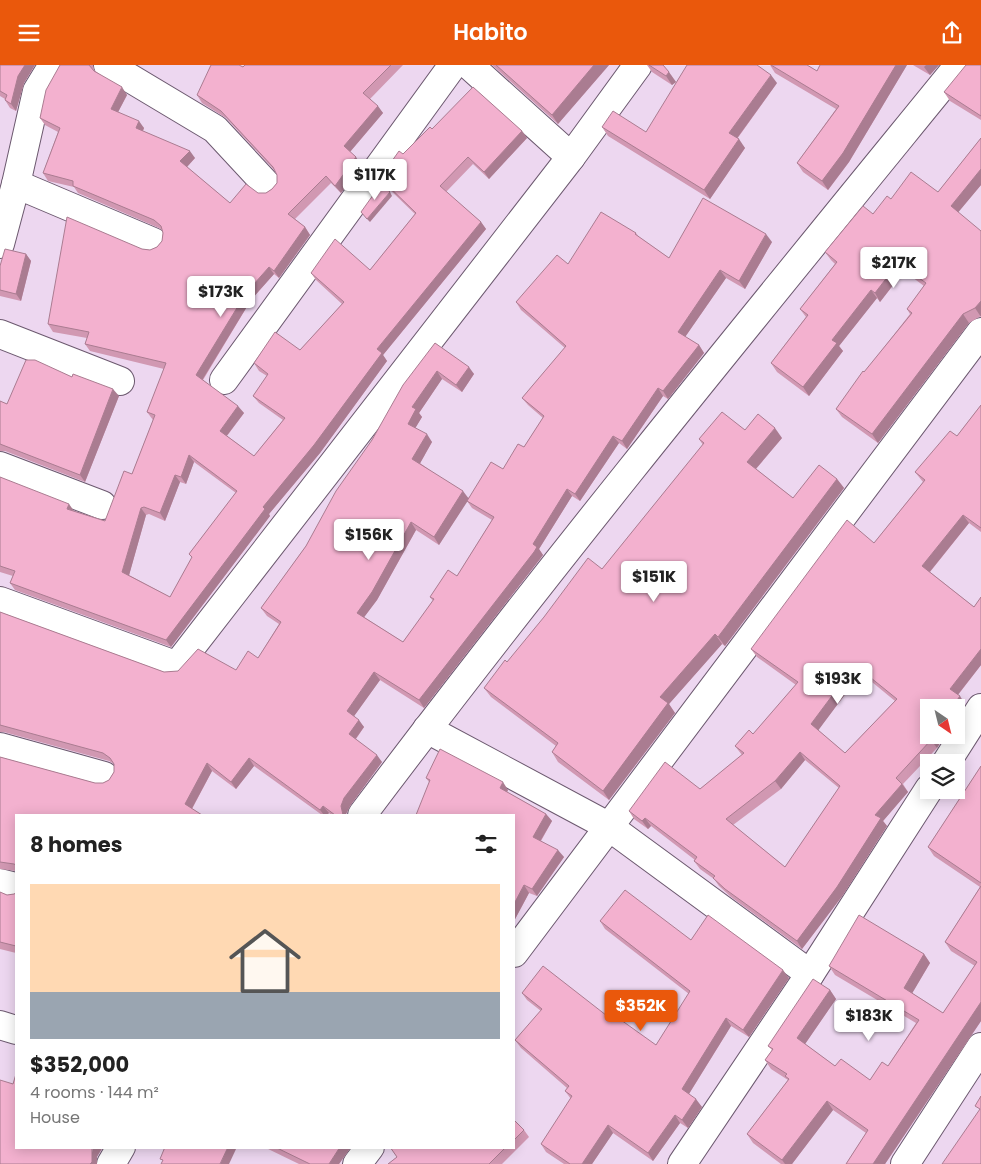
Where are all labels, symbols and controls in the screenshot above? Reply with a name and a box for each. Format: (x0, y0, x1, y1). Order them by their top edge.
text: Habito (453, 17, 528, 48)
icon: menu (15, 19, 43, 47)
icon: share (938, 19, 966, 47)
pin: $117K (340, 159, 410, 201)
text: $117K (354, 163, 396, 186)
pin: $217K (859, 247, 929, 289)
text: $217K (871, 251, 917, 274)
pin: $173K (186, 275, 256, 318)
text: $173K (198, 280, 244, 303)
pin: $156K (334, 519, 404, 561)
text: $156K (345, 523, 393, 546)
pin: $151K (619, 561, 689, 603)
text: $151K (632, 565, 676, 588)
pin: $193K (803, 663, 873, 705)
text: $193K (814, 667, 862, 690)
north arrow (920, 699, 965, 744)
map controls (920, 699, 965, 799)
button: layers (920, 754, 965, 799)
text: 8 homes (30, 830, 122, 859)
icon: filters (472, 830, 500, 858)
icon: home (220, 916, 310, 1006)
pin: $352K (606, 989, 676, 1032)
text: $352K (616, 994, 666, 1017)
pin: $183K (834, 999, 904, 1042)
text: $183K (845, 1004, 893, 1027)
text: $352,000 (30, 1050, 129, 1079)
text: 4 rooms · 144 m² (30, 1081, 159, 1104)
text: House (30, 1106, 80, 1129)

